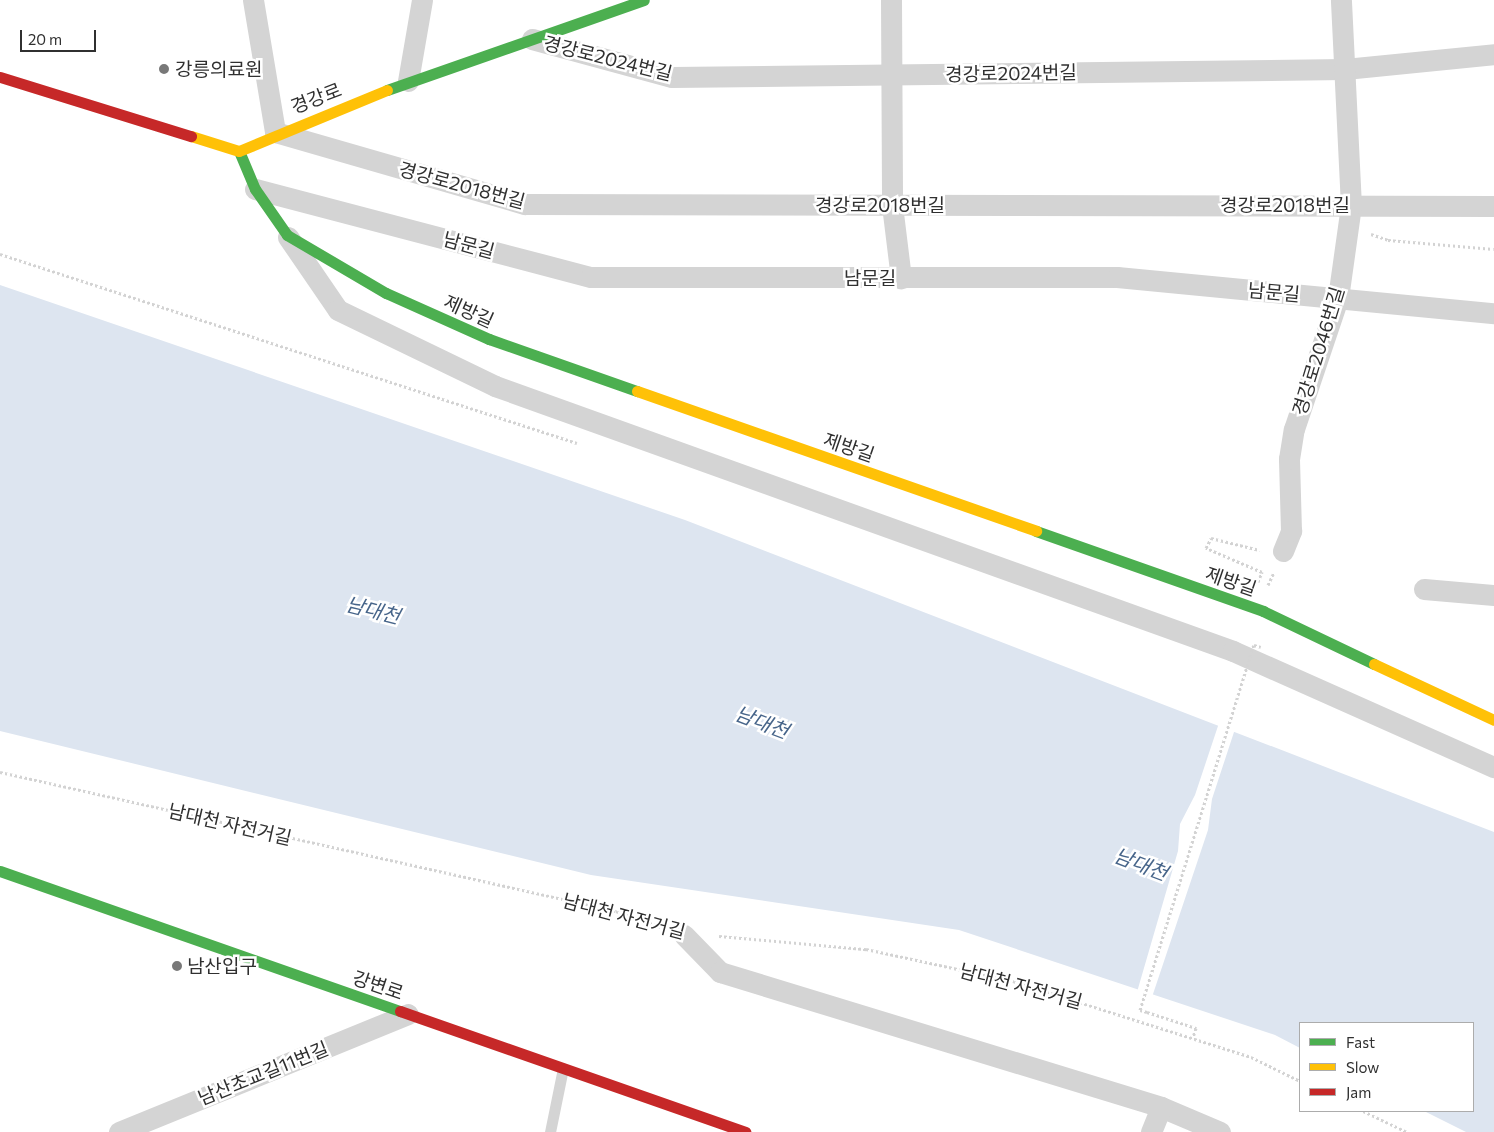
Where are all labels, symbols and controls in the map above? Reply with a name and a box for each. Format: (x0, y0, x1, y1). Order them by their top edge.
scale bar (22, 20, 99, 52)
text: 20 m (28, 30, 62, 48)
street label: 경강로2024번길 (541, 31, 675, 85)
place label: 강릉의료원 (175, 58, 262, 80)
street label: 경강로2024번길 (945, 60, 1077, 86)
marker: 강릉의료원 (157, 62, 171, 76)
street label: 경강로 (287, 78, 345, 118)
street label: 경강로2018번길 (396, 157, 528, 213)
street label: 경강로2018번길 (815, 194, 945, 216)
street label: 경강로2018번길 (1220, 194, 1350, 216)
street label: 남문길 (441, 227, 497, 263)
street label: 남문길 (844, 267, 896, 289)
street label: 남문길 (1247, 278, 1301, 306)
street label: 경강로2046번길 (1288, 284, 1348, 418)
street label: 제방길 (440, 290, 498, 332)
street label: 제방길 (820, 428, 878, 466)
street label: 제방길 (1202, 562, 1260, 600)
water label: 남대천 (343, 592, 403, 628)
water label: 남대천 (732, 701, 792, 743)
street label: 남대천 자전거길 (166, 799, 294, 849)
water label: 남대천 (1111, 843, 1171, 885)
street label: 남대천 자전거길 (560, 889, 688, 943)
place label: 남산입구 (187, 955, 257, 977)
street label: 남대천 자전거길 (957, 959, 1085, 1013)
marker: 남산입구 (171, 960, 183, 972)
street label: 강변로 (349, 966, 407, 1004)
legend (1299, 1022, 1474, 1112)
text: Fast (1346, 1033, 1375, 1051)
street label: 남산초교길11번길 (194, 1036, 332, 1110)
text: Slow (1346, 1058, 1379, 1076)
text: Jam (1346, 1083, 1371, 1101)

